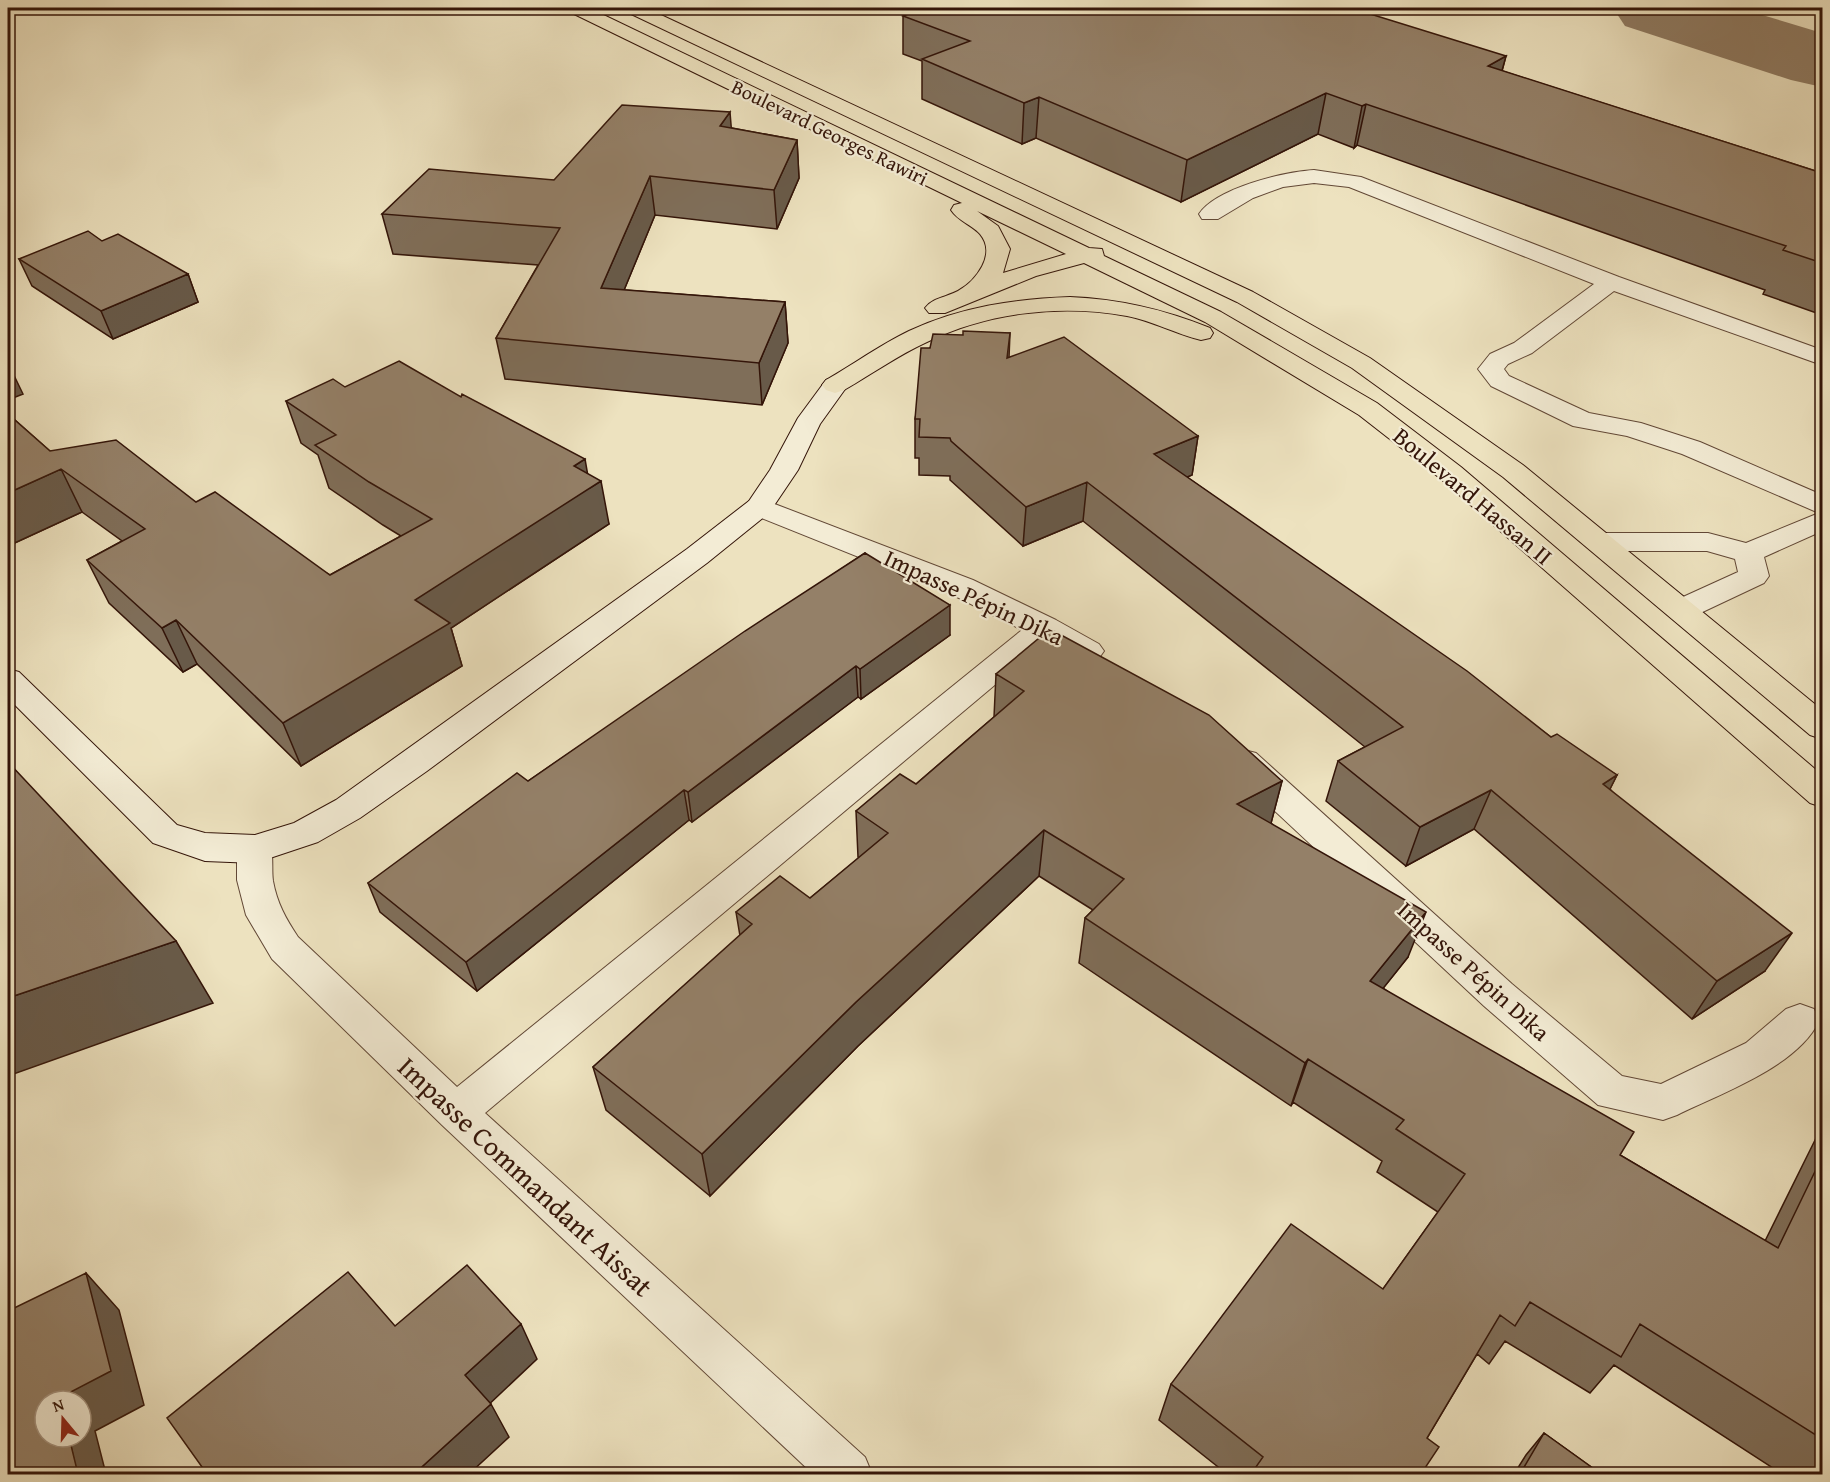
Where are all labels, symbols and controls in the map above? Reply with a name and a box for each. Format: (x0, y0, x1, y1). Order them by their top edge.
street label: Boulevard Georges Rawiri (727, 72, 933, 192)
street label: Boulevard Hassan II (1386, 419, 1560, 573)
street label: Impasse Pépin Dika (879, 540, 1070, 654)
street label: Impasse Pépin Dika (1390, 893, 1558, 1049)
street label: Impasse Commandant Aissat (389, 1047, 663, 1306)
north arrow (33, 1389, 93, 1449)
text: N (49, 1392, 67, 1418)

